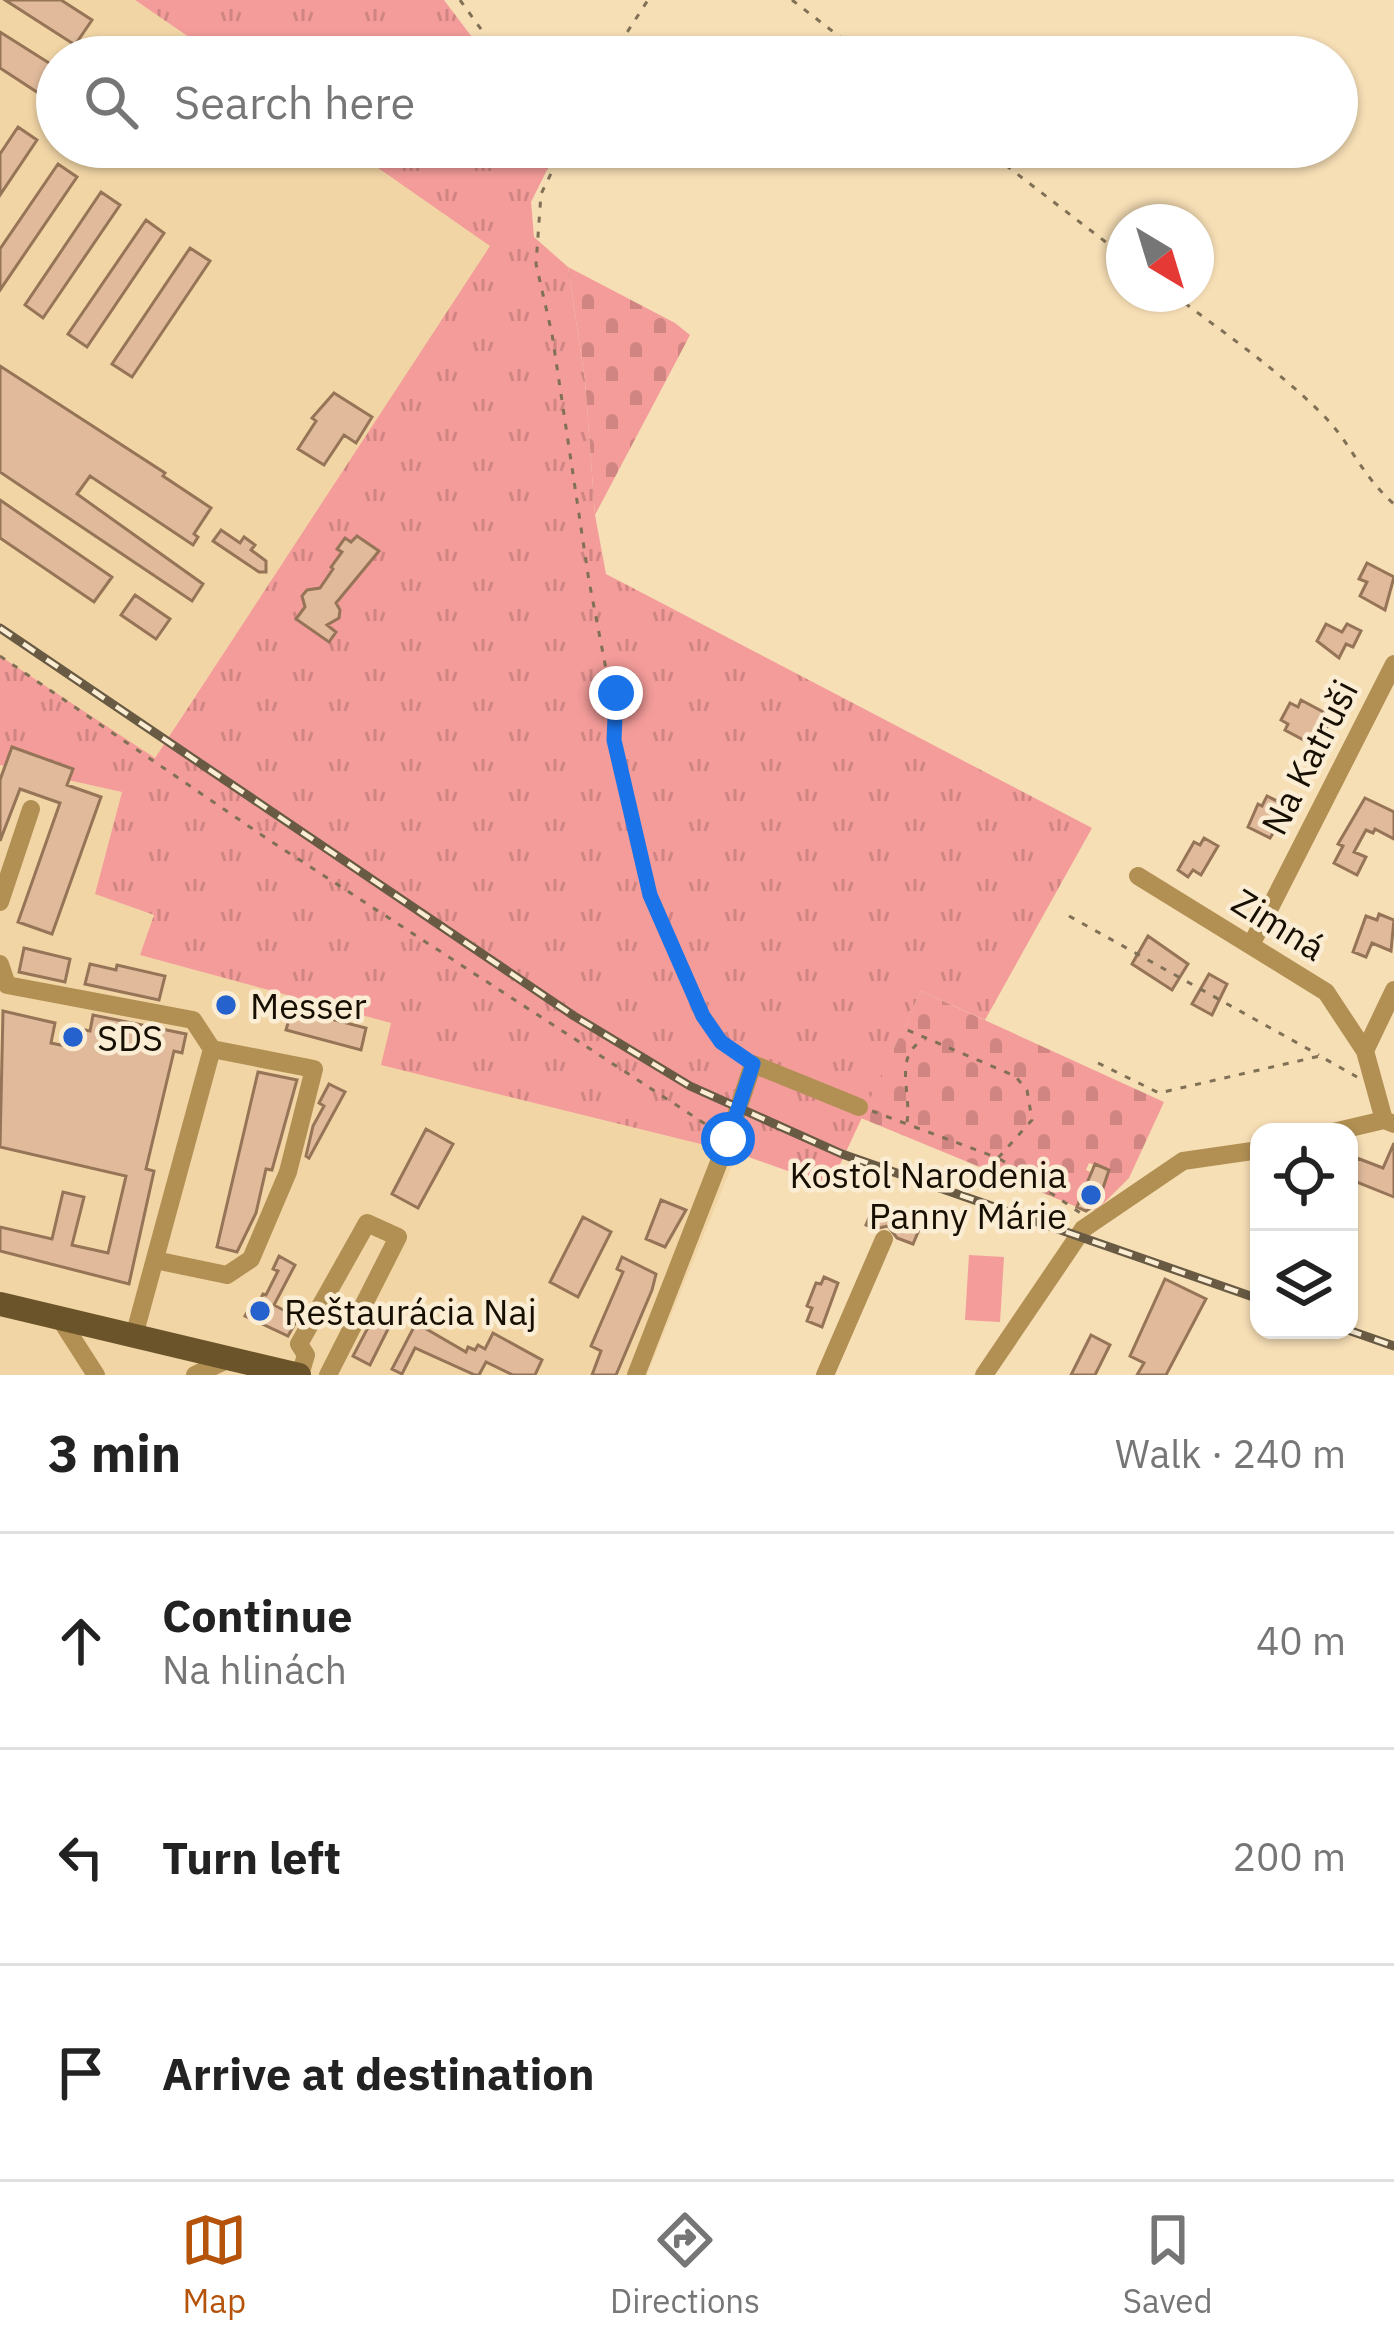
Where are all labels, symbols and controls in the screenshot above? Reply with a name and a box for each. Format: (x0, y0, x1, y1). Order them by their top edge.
search box (36, 36, 1358, 168)
icon: search (78, 69, 144, 135)
text: Search here (174, 73, 415, 131)
north arrow (1106, 204, 1214, 312)
route end (589, 666, 643, 720)
street label: Na Katruši (1250, 672, 1368, 842)
street label: Zimná (1224, 877, 1334, 971)
place label: Messer (250, 982, 367, 1029)
marker: Messer (213, 992, 239, 1018)
place label: SDS (97, 1014, 163, 1061)
marker: SDS (60, 1024, 86, 1050)
route start (701, 1112, 755, 1166)
map controls (1250, 1123, 1358, 1339)
button: locate (1250, 1123, 1358, 1231)
place label: Kostol Narodenia Panny Márie (790, 1151, 1067, 1239)
marker: Kostol Narodenia Panny Márie (1078, 1182, 1104, 1208)
button: layers (1250, 1231, 1358, 1339)
place label: Reštaurácia Naj (284, 1288, 537, 1335)
marker: Reštaurácia Naj (247, 1298, 273, 1324)
text: 3 min (48, 1420, 181, 1486)
text: Walk · 240 m (1115, 1428, 1346, 1479)
text: Continue (162, 1586, 353, 1644)
icon: ahead (48, 1608, 114, 1674)
text: 40 m (1256, 1615, 1346, 1666)
text: Na hlinách (162, 1644, 347, 1695)
icon: left (48, 1824, 114, 1890)
text: Turn left (162, 1828, 341, 1886)
text: 200 m (1233, 1831, 1346, 1882)
icon: arrive (48, 2040, 114, 2106)
text: Arrive at destination (162, 2044, 595, 2102)
tab: Map (181, 2207, 247, 2322)
tab: Directions (610, 2207, 760, 2322)
tab: Saved (1123, 2207, 1213, 2322)

